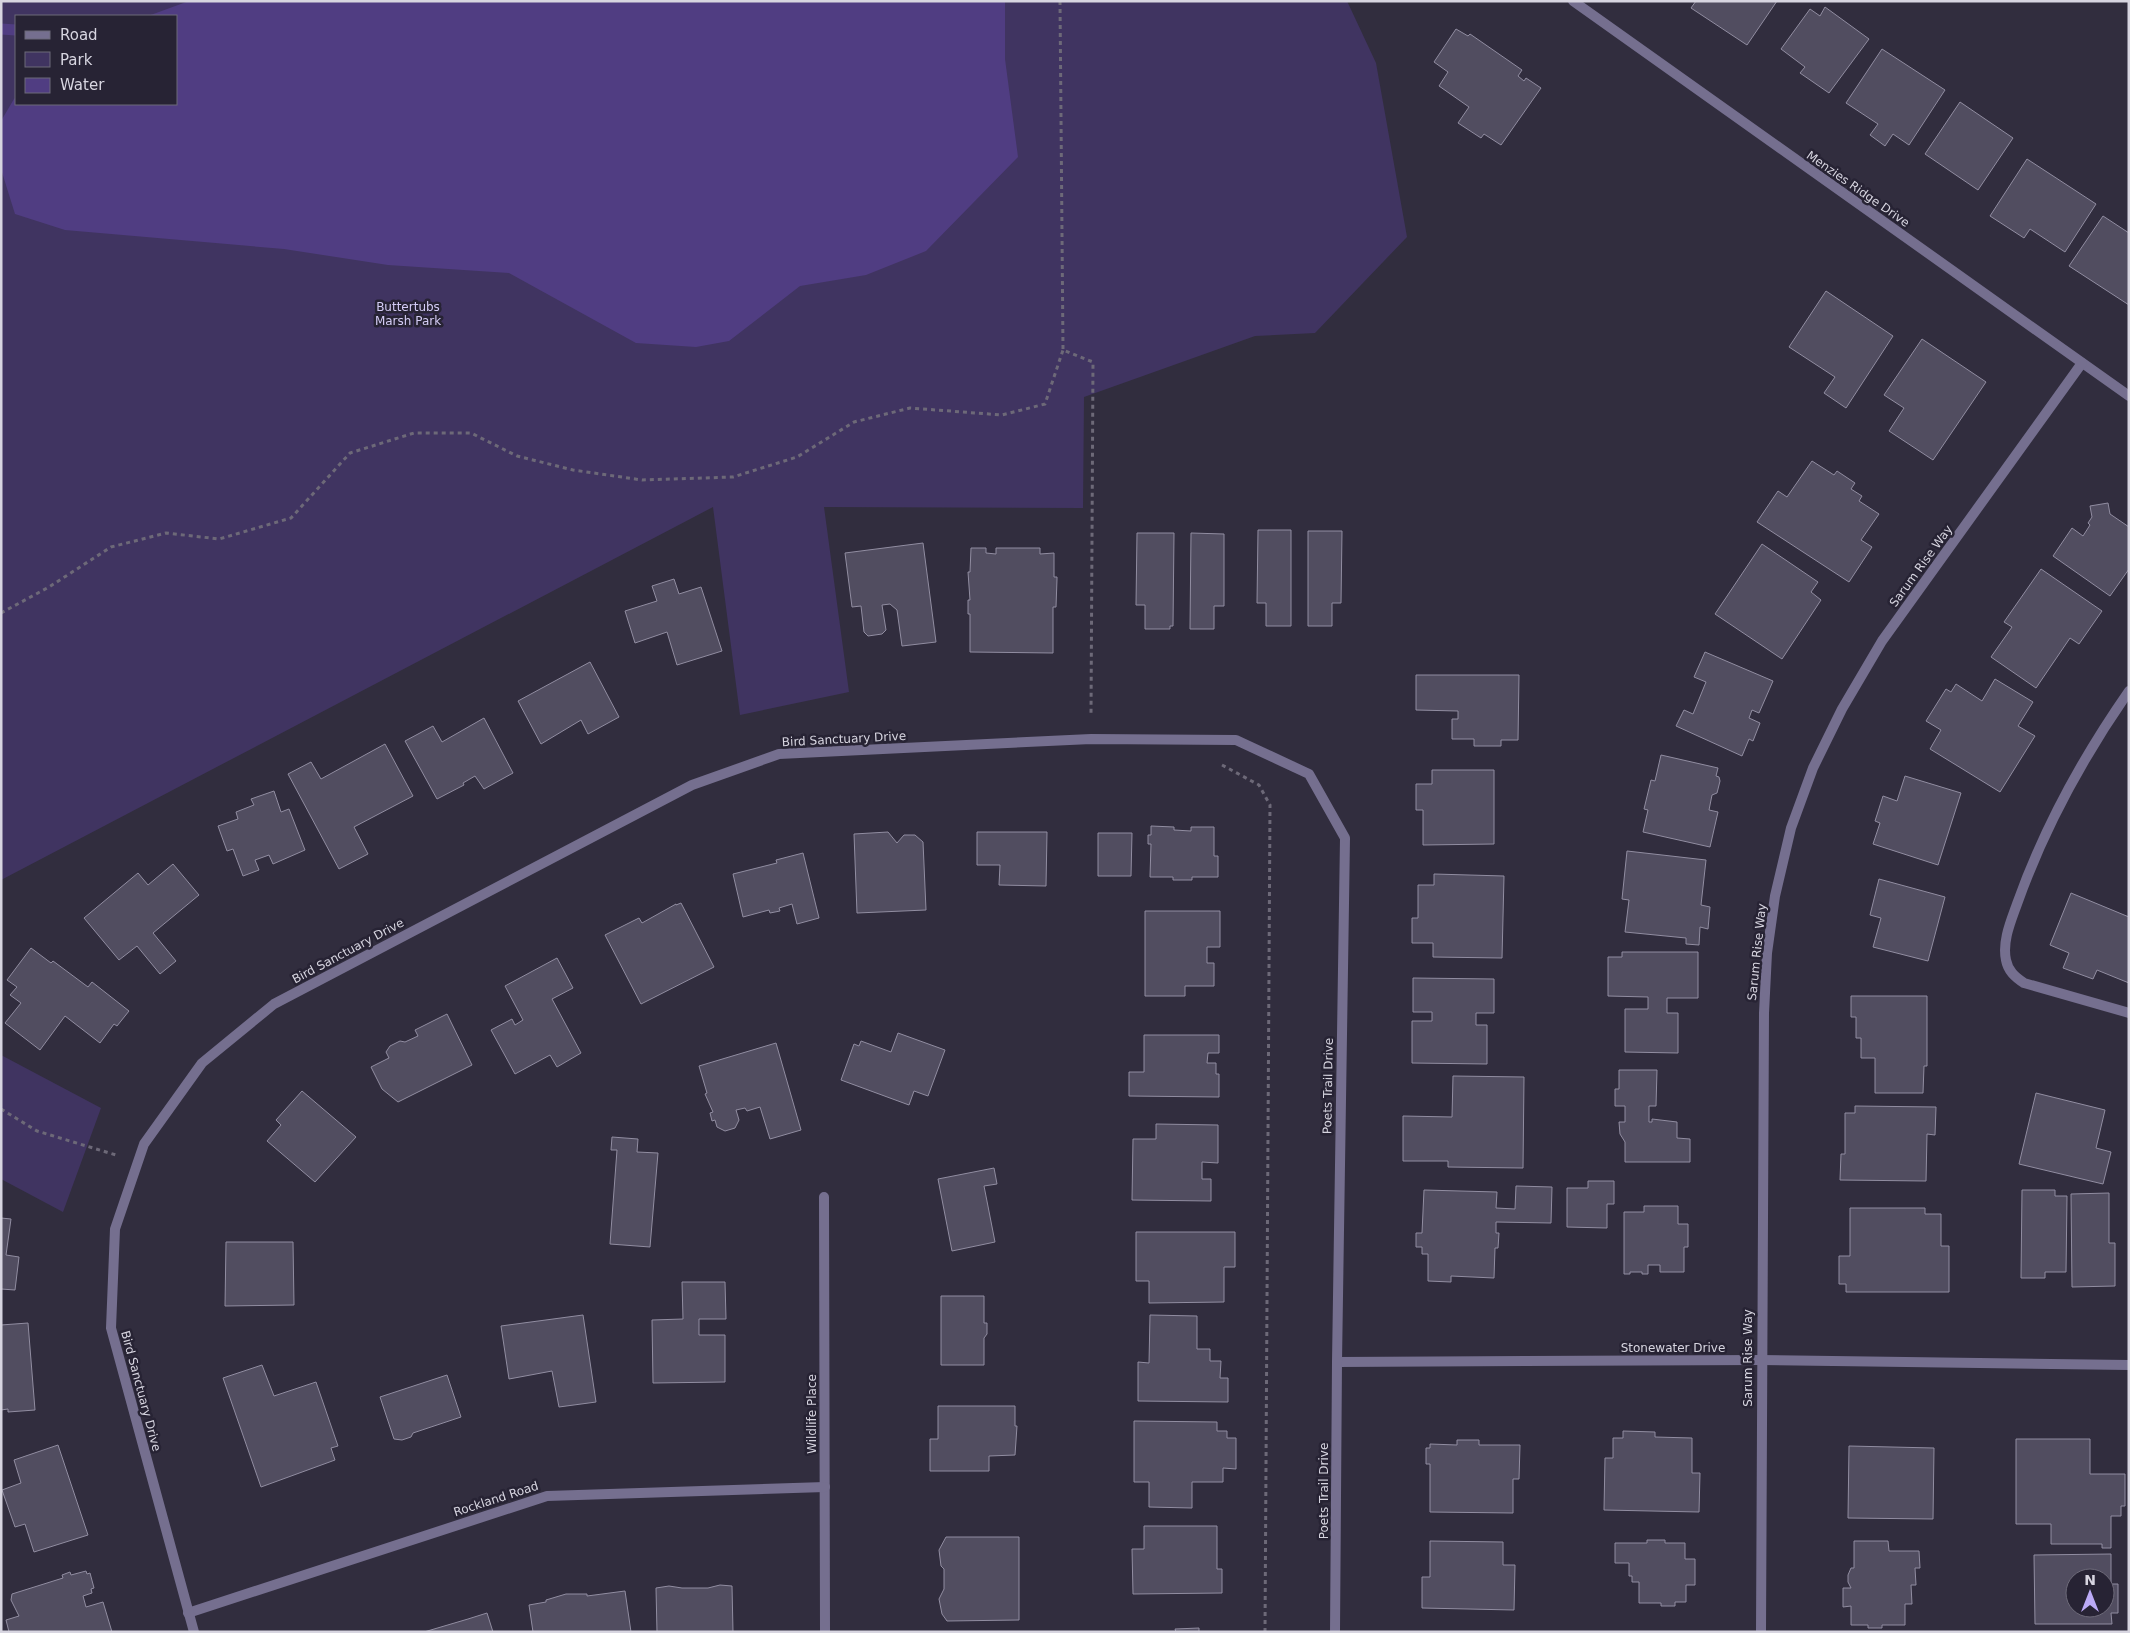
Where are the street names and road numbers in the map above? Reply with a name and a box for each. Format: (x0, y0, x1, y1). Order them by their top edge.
street label: Menzies Ridge Drive (1804, 148, 1912, 230)
street label: Sarum Rise Way (1887, 522, 1955, 610)
street label: Bird Sanctuary Drive (782, 729, 906, 749)
street label: Sarum Rise Way (1745, 903, 1769, 1001)
street label: Bird Sanctuary Drive (290, 916, 406, 986)
street label: Poets Trail Drive (1320, 1038, 1336, 1134)
street label: Sarum Rise Way (1741, 1309, 1755, 1407)
street label: Bird Sanctuary Drive (118, 1329, 164, 1453)
street label: Stonewater Drive (1621, 1341, 1725, 1355)
street label: Wildlife Place (805, 1374, 819, 1454)
street label: Poets Trail Drive (1317, 1443, 1331, 1539)
street label: Rockland Road (452, 1479, 540, 1519)

